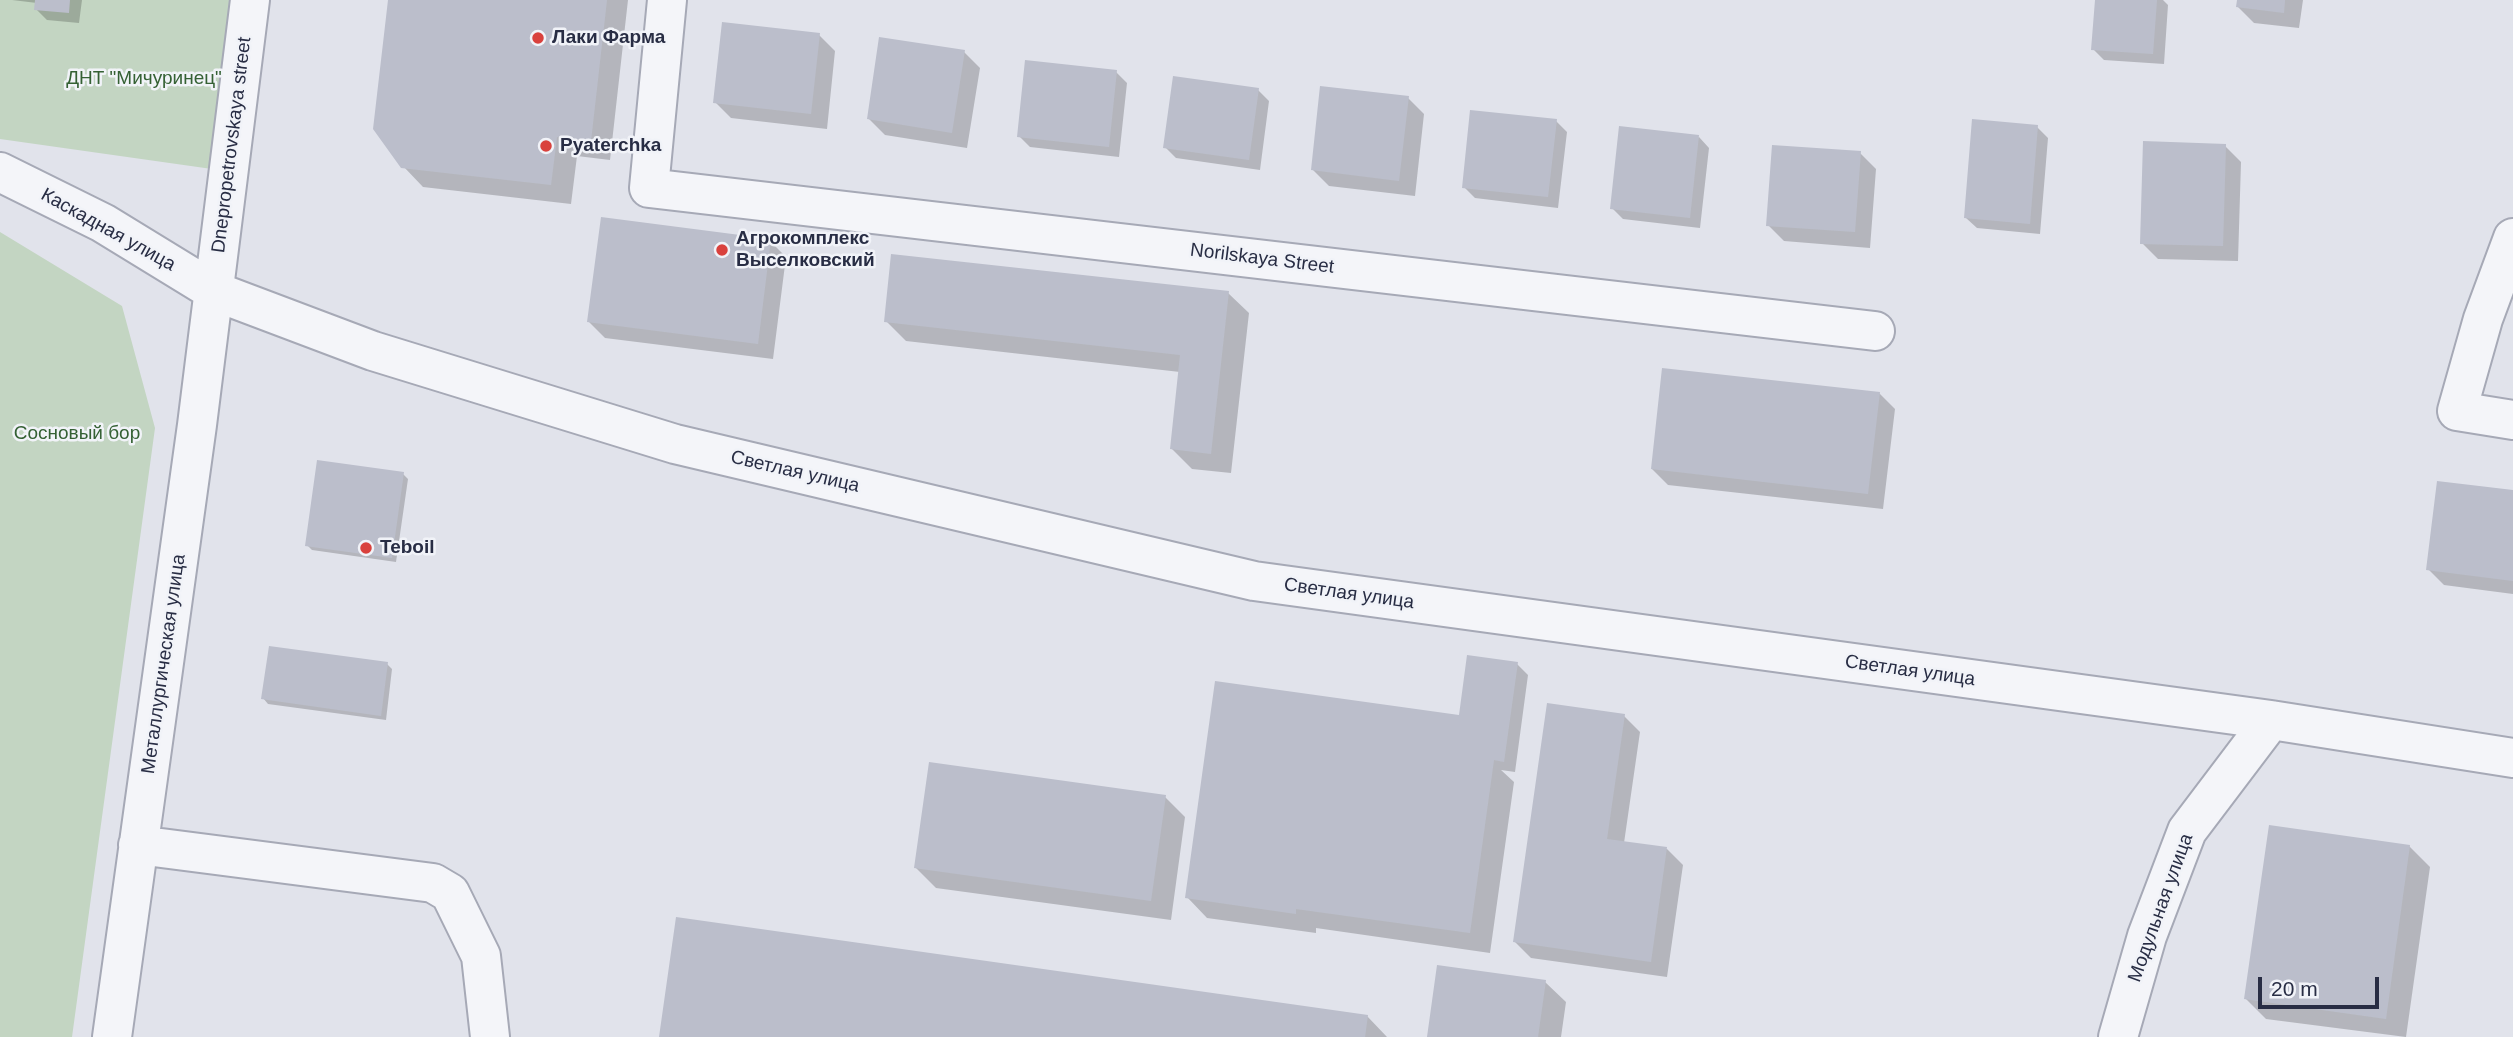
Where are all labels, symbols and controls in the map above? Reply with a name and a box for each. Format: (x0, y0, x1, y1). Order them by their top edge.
place label: Лаки Фарма (552, 27, 665, 49)
marker: Лаки Фарма (530, 30, 546, 46)
street label: Dnepropetrovskaya street (207, 36, 257, 254)
park label: ДНТ "Мичуринец" (66, 68, 222, 90)
place label: Pyaterchka (560, 135, 661, 157)
marker: Pyaterchka (538, 138, 554, 154)
street label: Каскадная улица (37, 184, 179, 276)
place label: Агрокомплекс Выселковский (736, 228, 875, 272)
street label: Norilskaya Street (1189, 239, 1335, 279)
marker: Агрокомплекс Выселковский (714, 242, 730, 258)
park label: Сосновый бор (14, 423, 140, 445)
street label: Светлая улица (728, 446, 862, 498)
place label: Teboil (380, 537, 435, 559)
marker: Teboil (358, 540, 374, 556)
street label: Металлургическая улица (137, 553, 191, 775)
street label: Светлая улица (1282, 574, 1416, 614)
street label: Светлая улица (1843, 651, 1977, 691)
street label: Модульная улица (2124, 831, 2198, 985)
scale bar (2261, 964, 2382, 1008)
text: 20 m (2271, 977, 2318, 1000)

